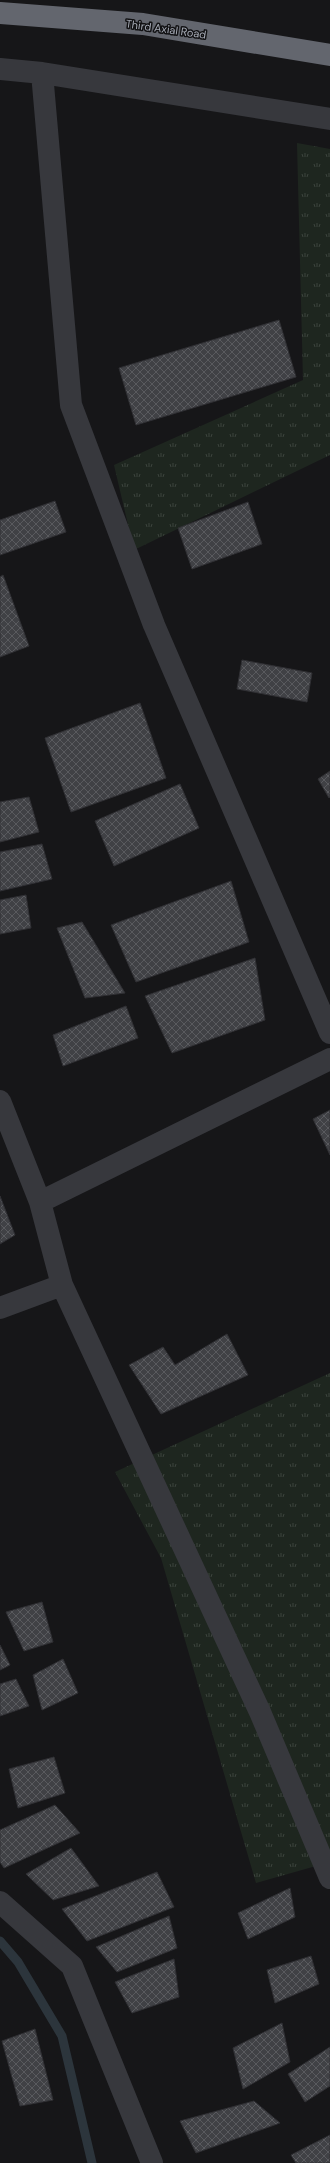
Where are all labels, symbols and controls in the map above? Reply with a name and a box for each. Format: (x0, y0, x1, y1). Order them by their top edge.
street label: Third Axial Road (125, 16, 207, 42)

